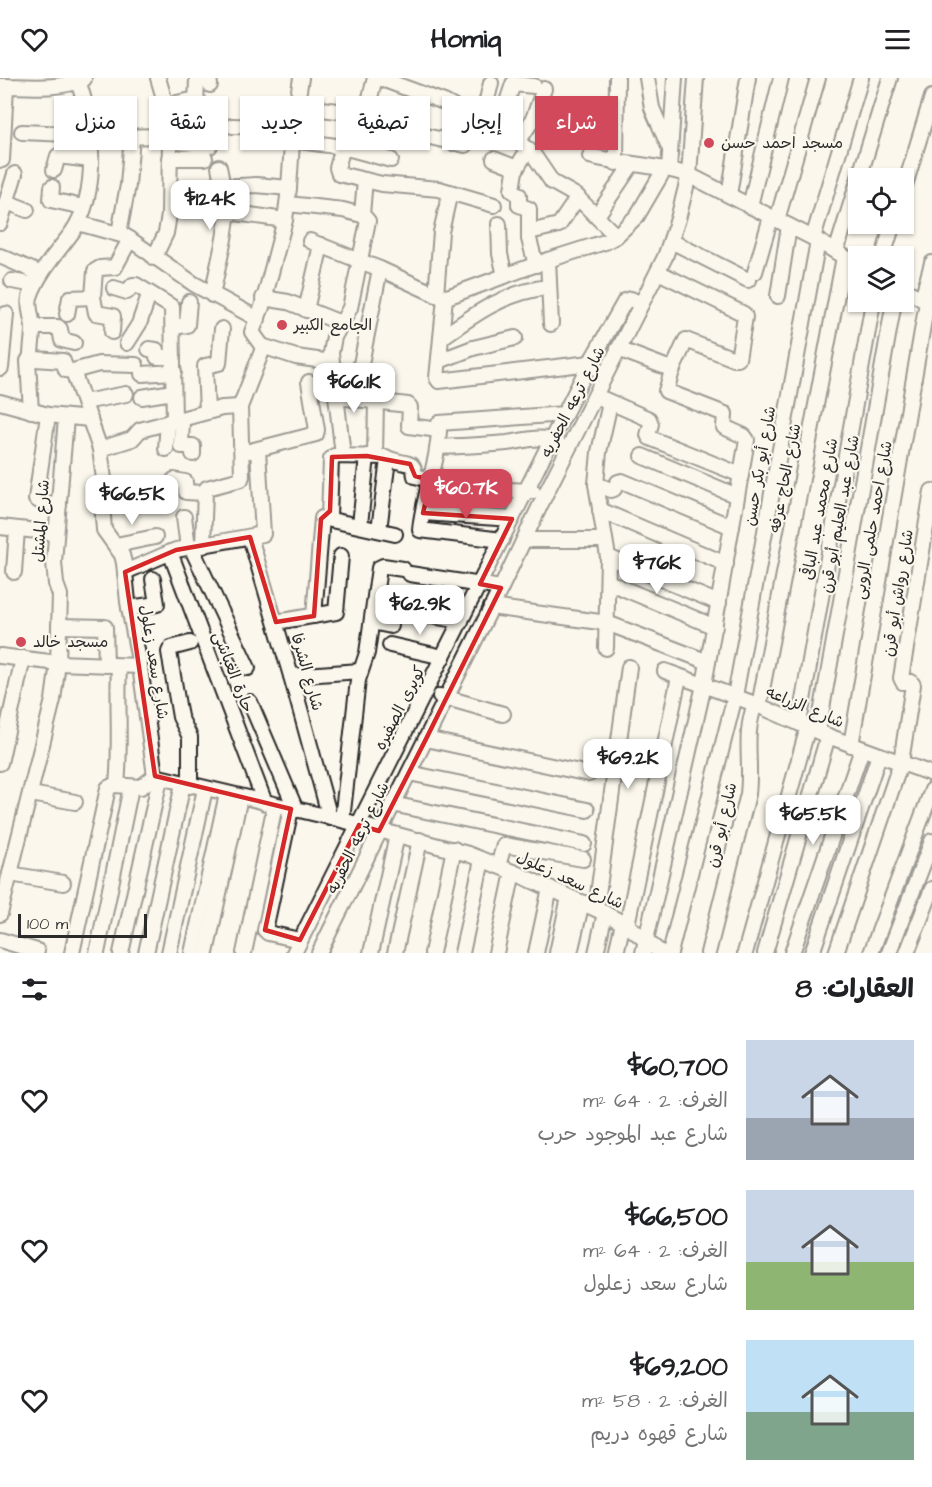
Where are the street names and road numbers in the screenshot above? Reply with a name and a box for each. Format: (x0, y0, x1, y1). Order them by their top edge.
street label: شارع ترعه الحفريه (535, 343, 611, 461)
street label: شارع أبو بكر حسن (739, 404, 781, 528)
street label: شارع الحاج عرفه (764, 421, 806, 535)
street label: شارع عبد العليم أبو قرن (815, 433, 866, 595)
street label: شارع محمد عبد الباقى (797, 436, 843, 582)
street label: شارع احمد حلمى الروبى (848, 439, 898, 601)
street label: شارع المشتل (27, 479, 55, 563)
street label: شارع رواش أبو قرن (877, 528, 919, 658)
street label: شارع سعد زعلول (134, 603, 174, 721)
street label: حارة الغباشى (207, 628, 259, 716)
street label: شارع الشرفا (285, 631, 329, 713)
street label: كوبرى الصفيره (369, 662, 431, 754)
street label: شارع الزراعه (763, 681, 847, 733)
street label: شارع ترعه الحفريه (321, 778, 395, 898)
street label: شارع أبو قرن (702, 780, 742, 870)
street label: شارع سعد زعلول (513, 846, 627, 914)

